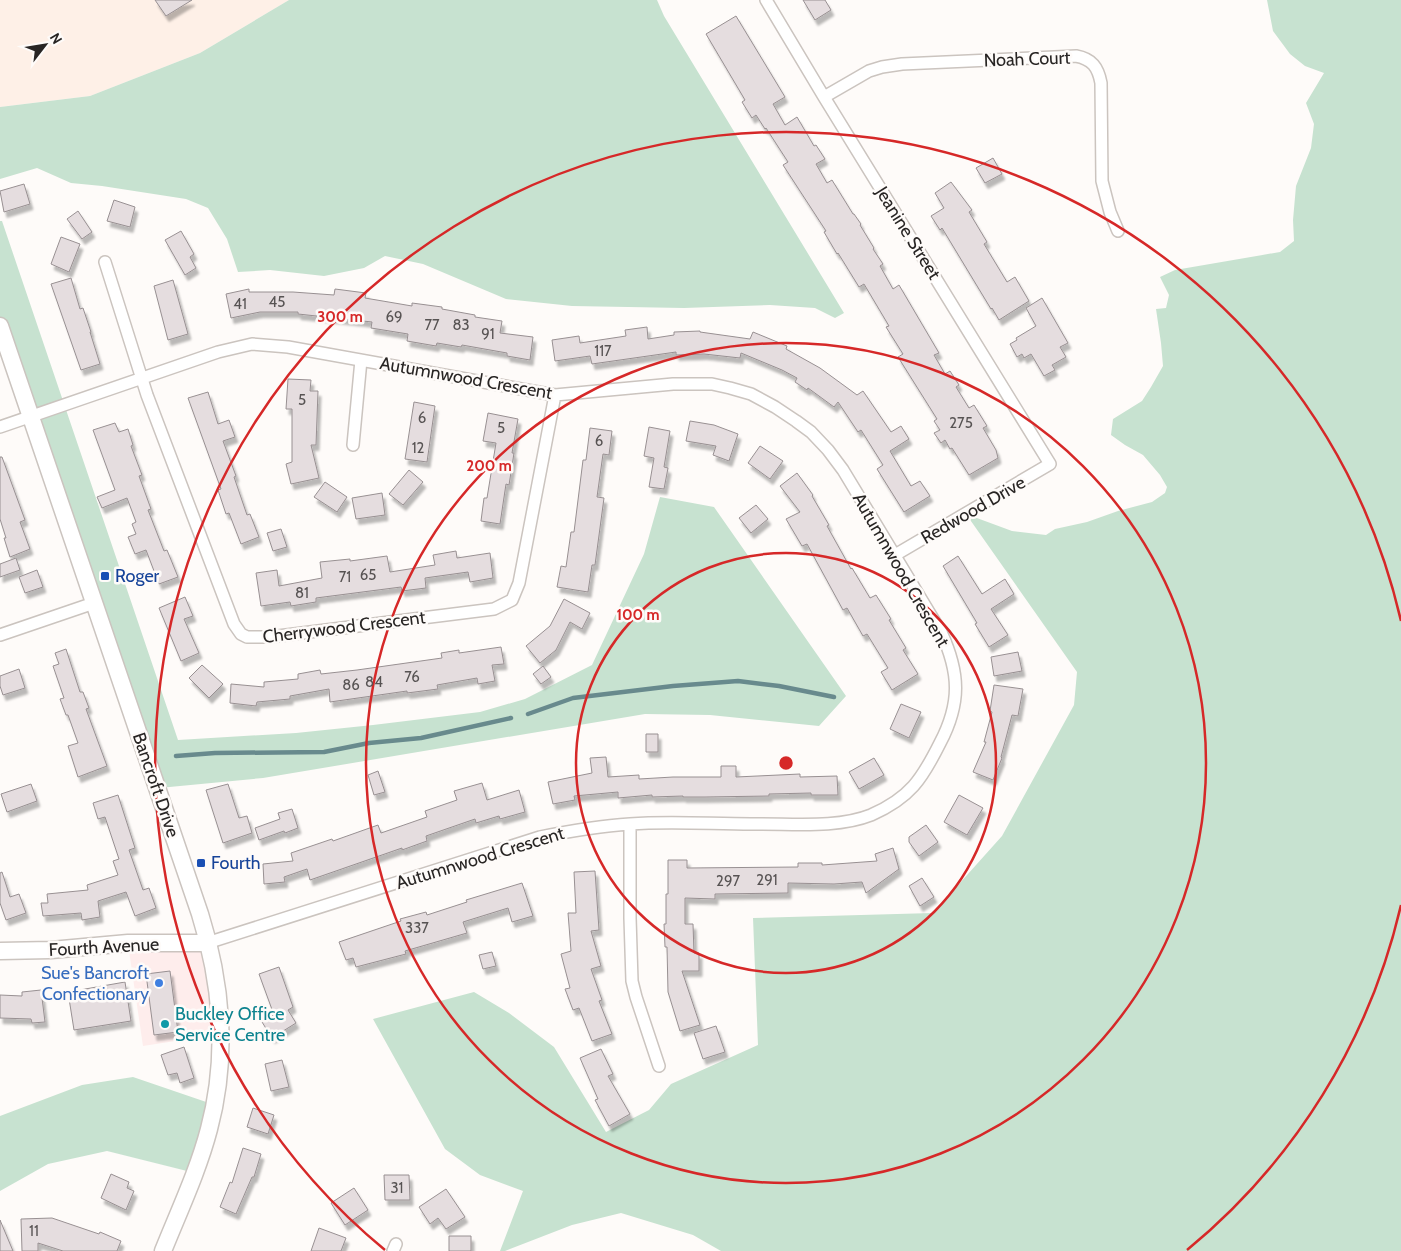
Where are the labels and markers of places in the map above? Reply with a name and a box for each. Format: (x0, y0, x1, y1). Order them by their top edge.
place label: Roger (115, 565, 160, 587)
marker: Roger (99, 570, 111, 582)
centre of rings (777, 754, 795, 772)
place label: Fourth (211, 852, 260, 874)
marker: Fourth (195, 857, 207, 869)
place label: Sue's Bancroft Confectionary (41, 962, 149, 1005)
marker: Sue's Bancroft Confectionary (153, 977, 165, 989)
place label: Buckley Office Service Centre (175, 1003, 285, 1046)
marker: Buckley Office Service Centre (159, 1018, 171, 1030)

